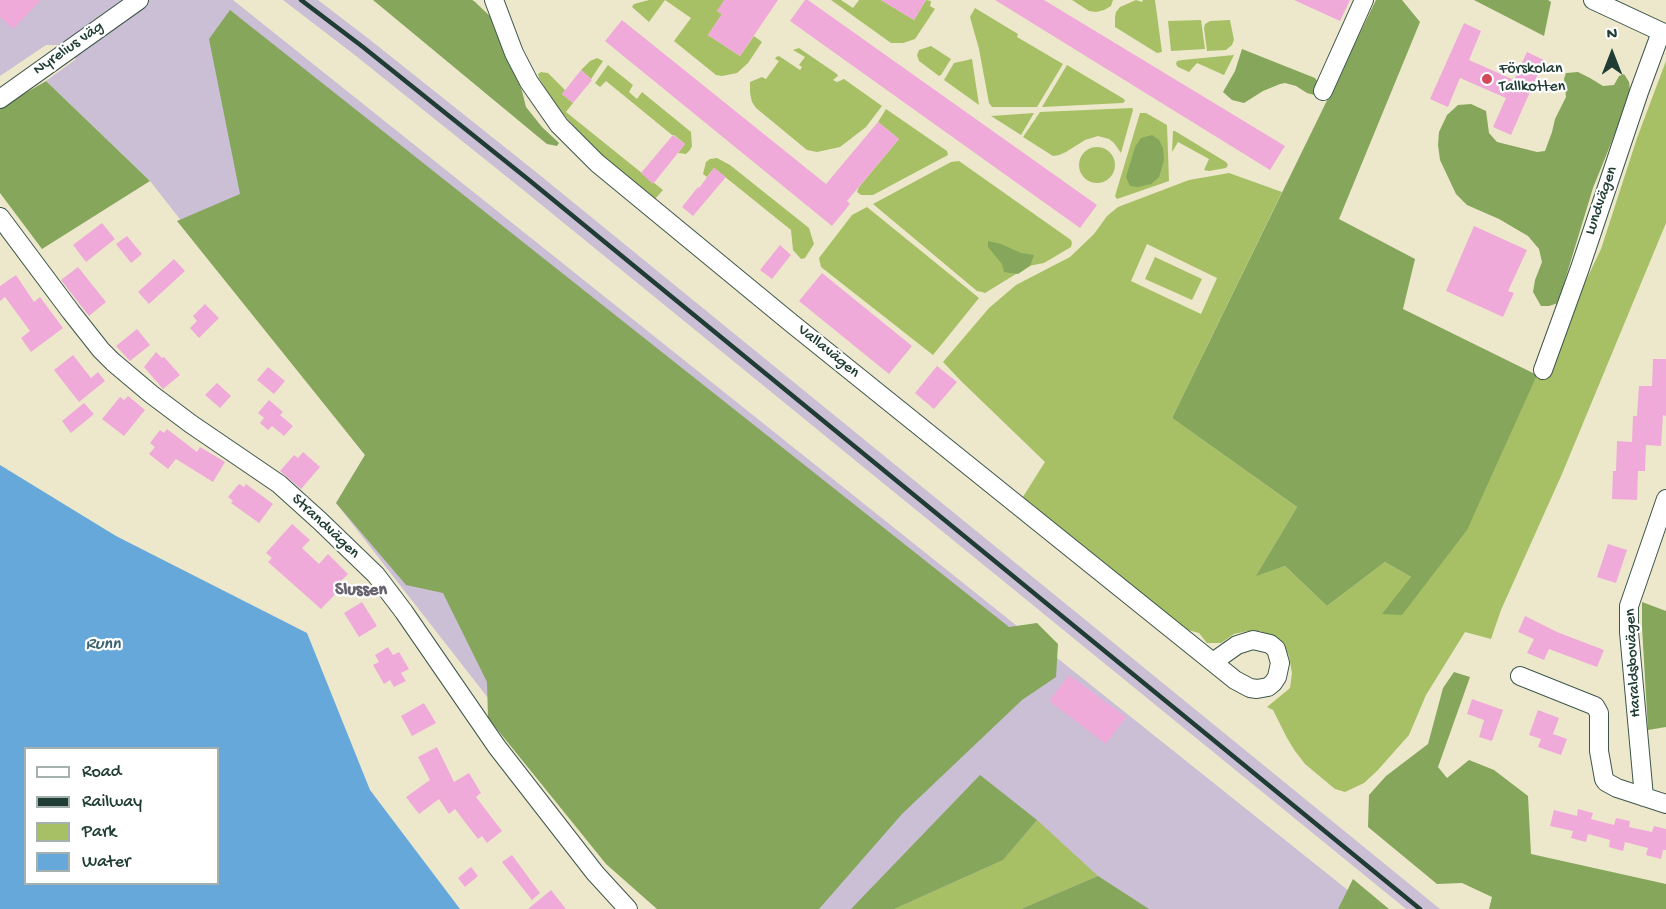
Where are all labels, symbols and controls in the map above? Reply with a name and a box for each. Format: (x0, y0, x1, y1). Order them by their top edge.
street label: Nyrelius väg (30, 18, 108, 80)
north arrow (1582, 24, 1642, 84)
text: N (1607, 26, 1617, 45)
place label: Förskolan Tallkotten (1499, 60, 1565, 98)
marker: Förskolan Tallkotten (1480, 72, 1494, 86)
street label: Lundvägen (1581, 164, 1623, 238)
street label: Vallavägen (793, 321, 863, 383)
street label: Strandvägen (287, 491, 363, 563)
district label: Slussen (335, 580, 387, 602)
street label: Haraldsbovägen (1622, 608, 1646, 718)
water label: Runn (86, 634, 120, 656)
legend (24, 747, 219, 885)
text: Road (82, 762, 121, 783)
text: Railway (82, 792, 142, 813)
text: Park (82, 822, 116, 843)
text: Water (82, 852, 130, 873)

